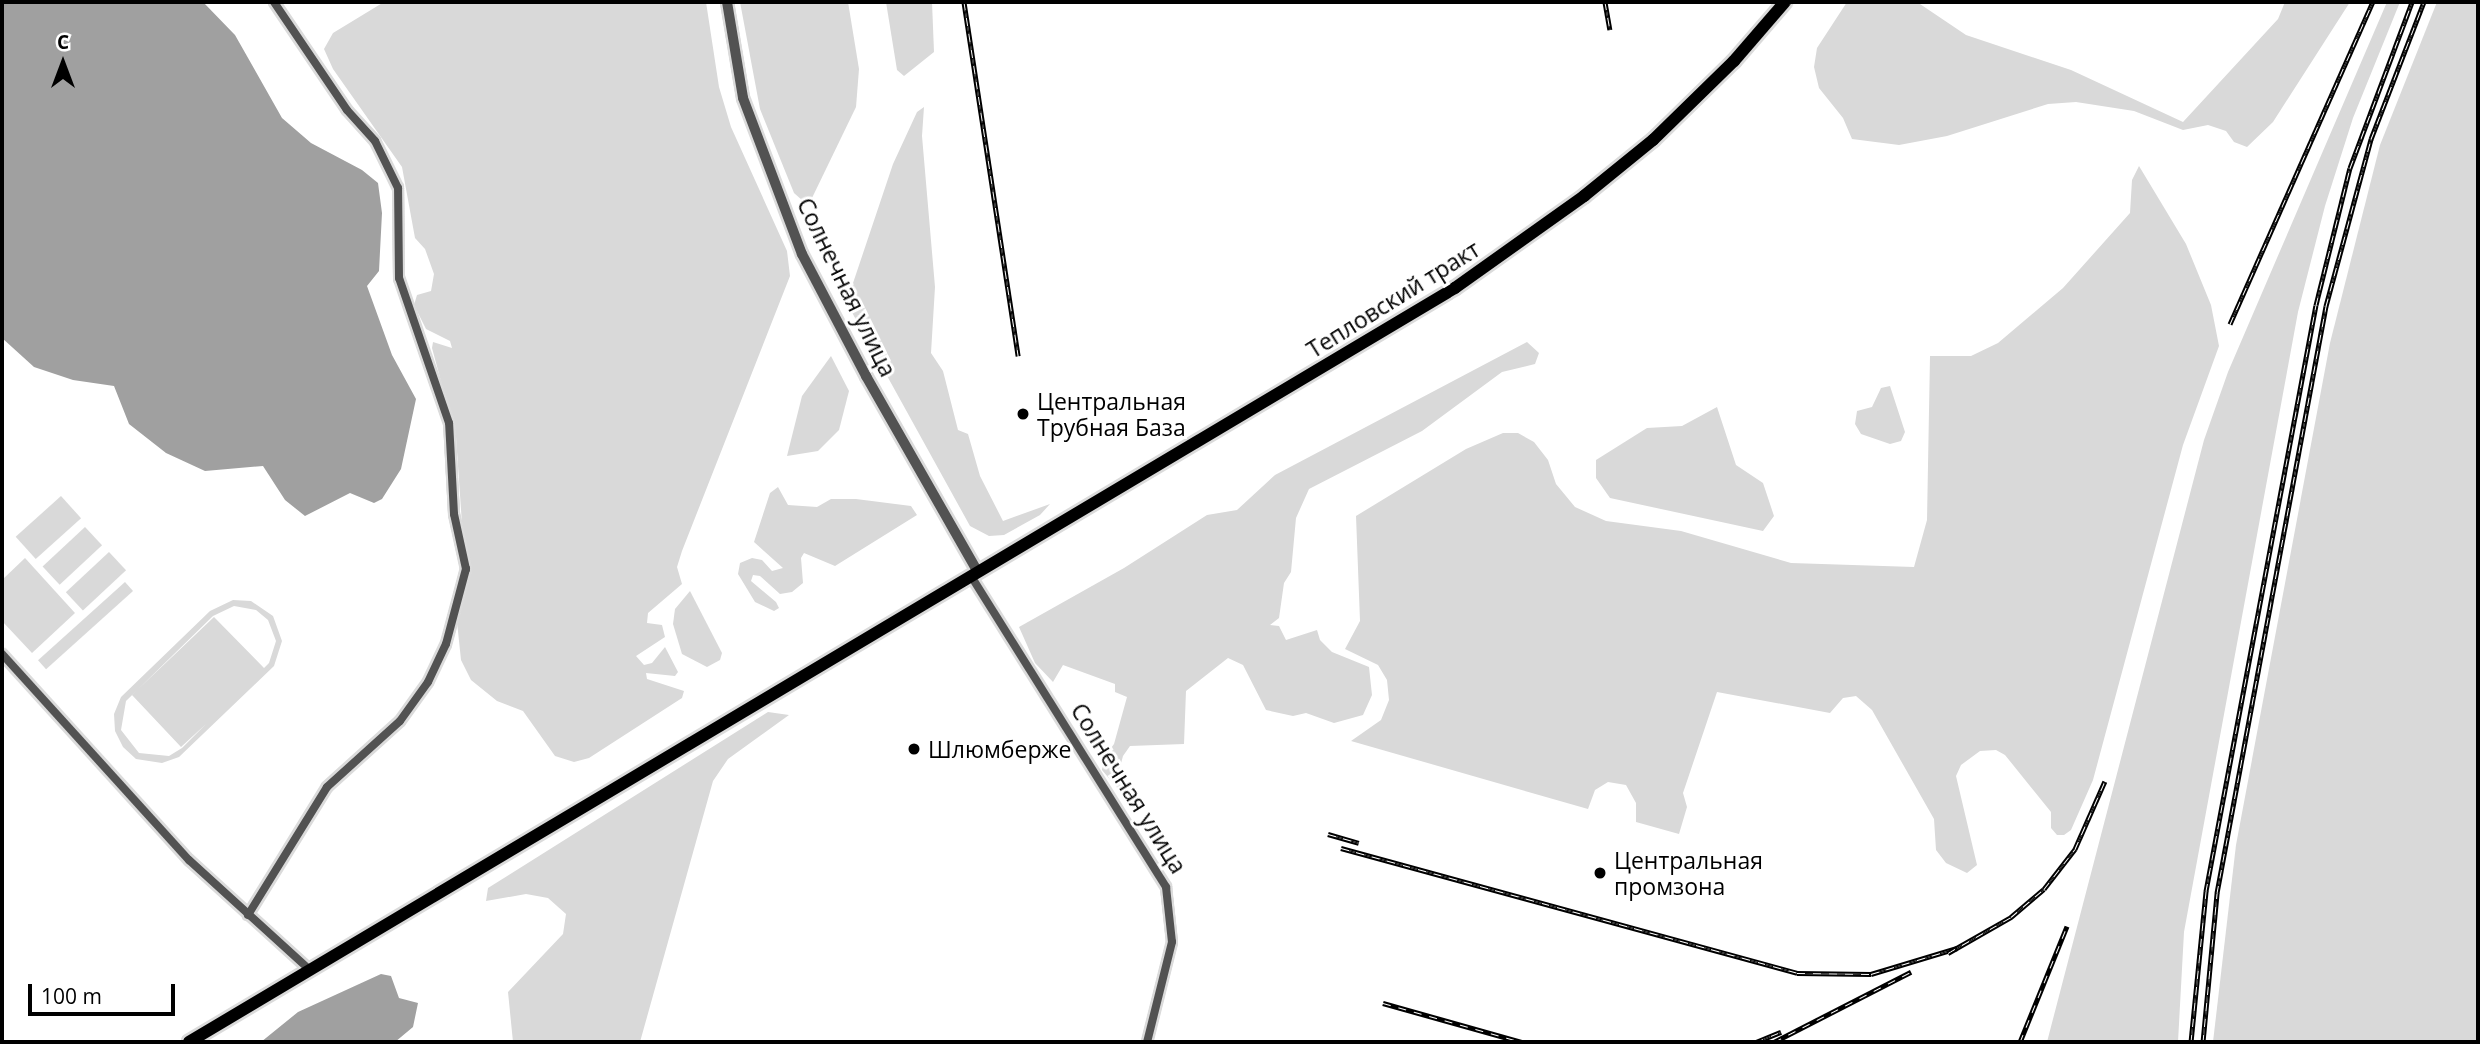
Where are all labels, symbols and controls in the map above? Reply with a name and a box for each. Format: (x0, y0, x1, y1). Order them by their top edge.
north arrow (28, 28, 98, 98)
text: С (57, 29, 69, 55)
street label: Солнечная улица (792, 193, 902, 381)
street label: Тепловский тракт (1301, 235, 1485, 363)
place label: Центральная Трубная База (1037, 387, 1186, 441)
marker: Центральная Трубная База (1015, 406, 1031, 422)
street label: Солнечная улица (1066, 698, 1192, 878)
place label: Шлюмберже (928, 735, 1071, 763)
marker: Шлюмберже (906, 741, 922, 757)
place label: Центральная промзона (1614, 846, 1763, 900)
marker: Центральная промзона (1592, 865, 1608, 881)
scale bar (32, 970, 178, 1014)
text: 100 m (41, 982, 102, 1010)

